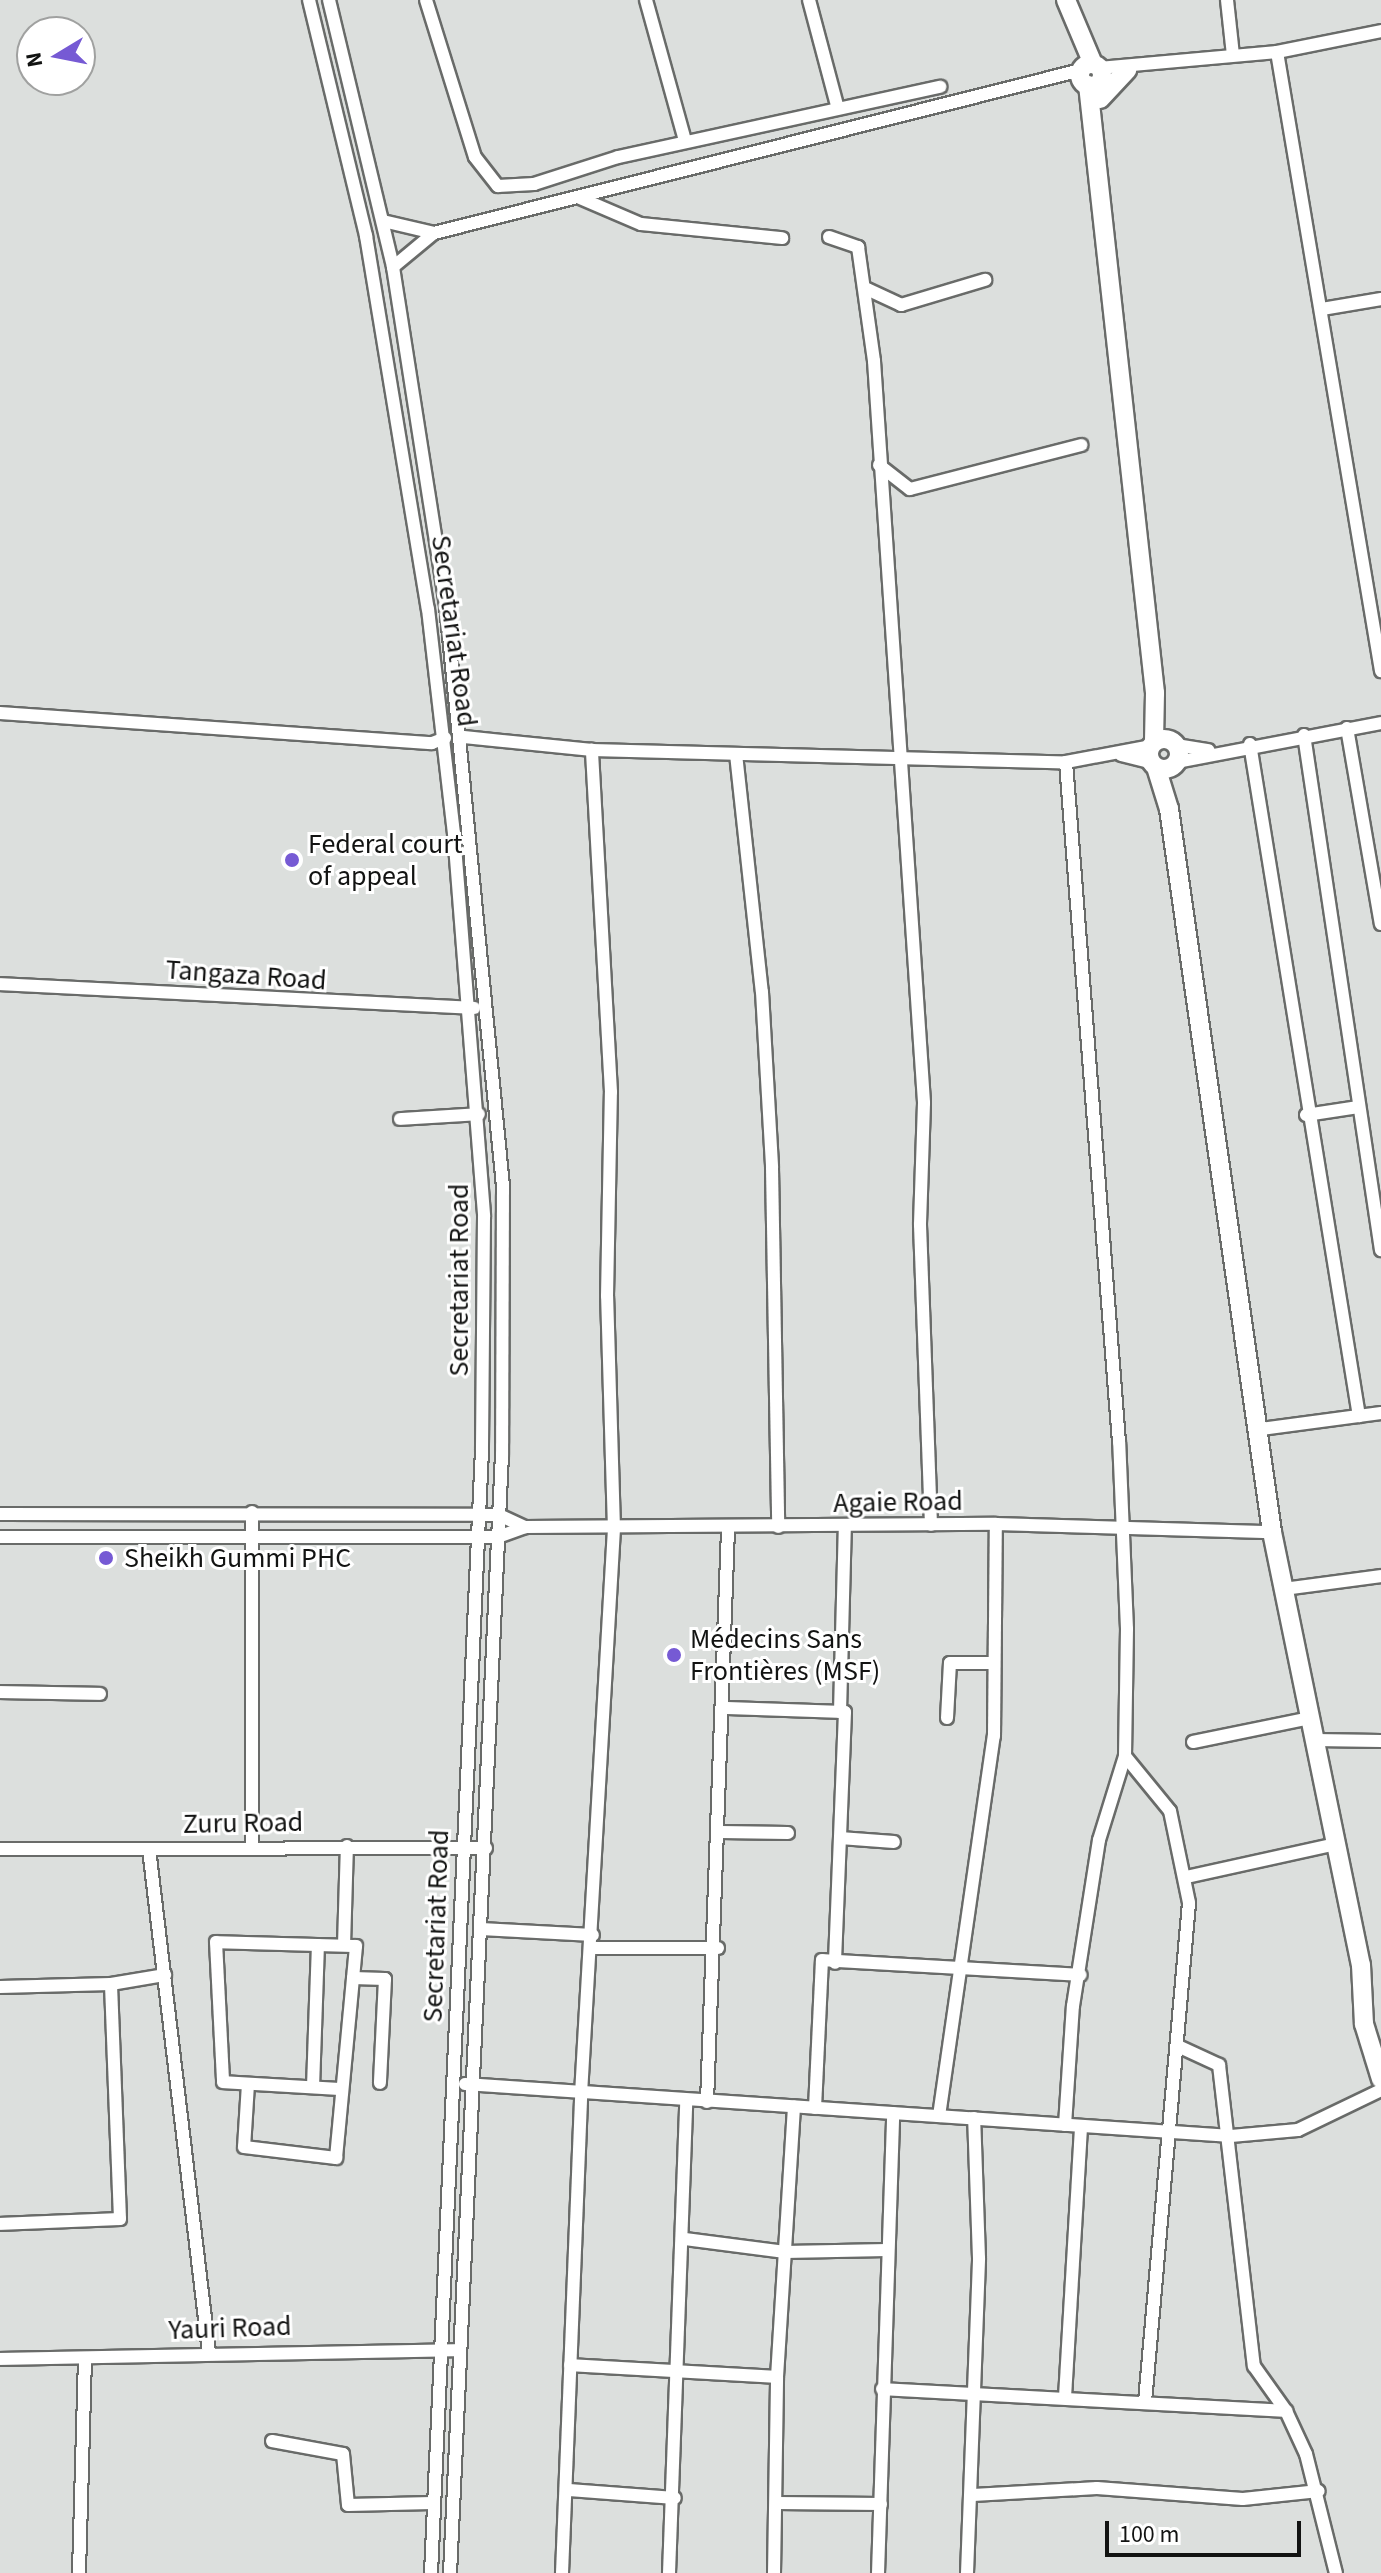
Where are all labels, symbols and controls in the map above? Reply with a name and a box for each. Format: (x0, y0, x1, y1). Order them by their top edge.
north arrow (16, 16, 96, 96)
text: N (17, 50, 51, 70)
street label: Secretariat Road (424, 533, 484, 729)
place label: Federal court of appeal (308, 827, 462, 893)
marker: Federal court of appeal (283, 851, 301, 869)
street label: Tangaza Road (164, 953, 328, 997)
street label: Secretariat Road (442, 1183, 476, 1377)
street label: Agaie Road (833, 1484, 963, 1520)
place label: Sheikh Gummi PHC (124, 1541, 351, 1575)
marker: Sheikh Gummi PHC (95, 1547, 117, 1569)
place label: Médecins Sans Frontières (MSF) (690, 1622, 880, 1688)
marker: Médecins Sans Frontières (MSF) (665, 1646, 683, 1664)
street label: Zuru Road (183, 1805, 303, 1841)
street label: Secretariat Road (416, 1829, 456, 2023)
street label: Yauri Road (168, 2309, 292, 2347)
scale bar (1109, 2505, 1305, 2555)
text: 100 m (1119, 2517, 1179, 2552)

